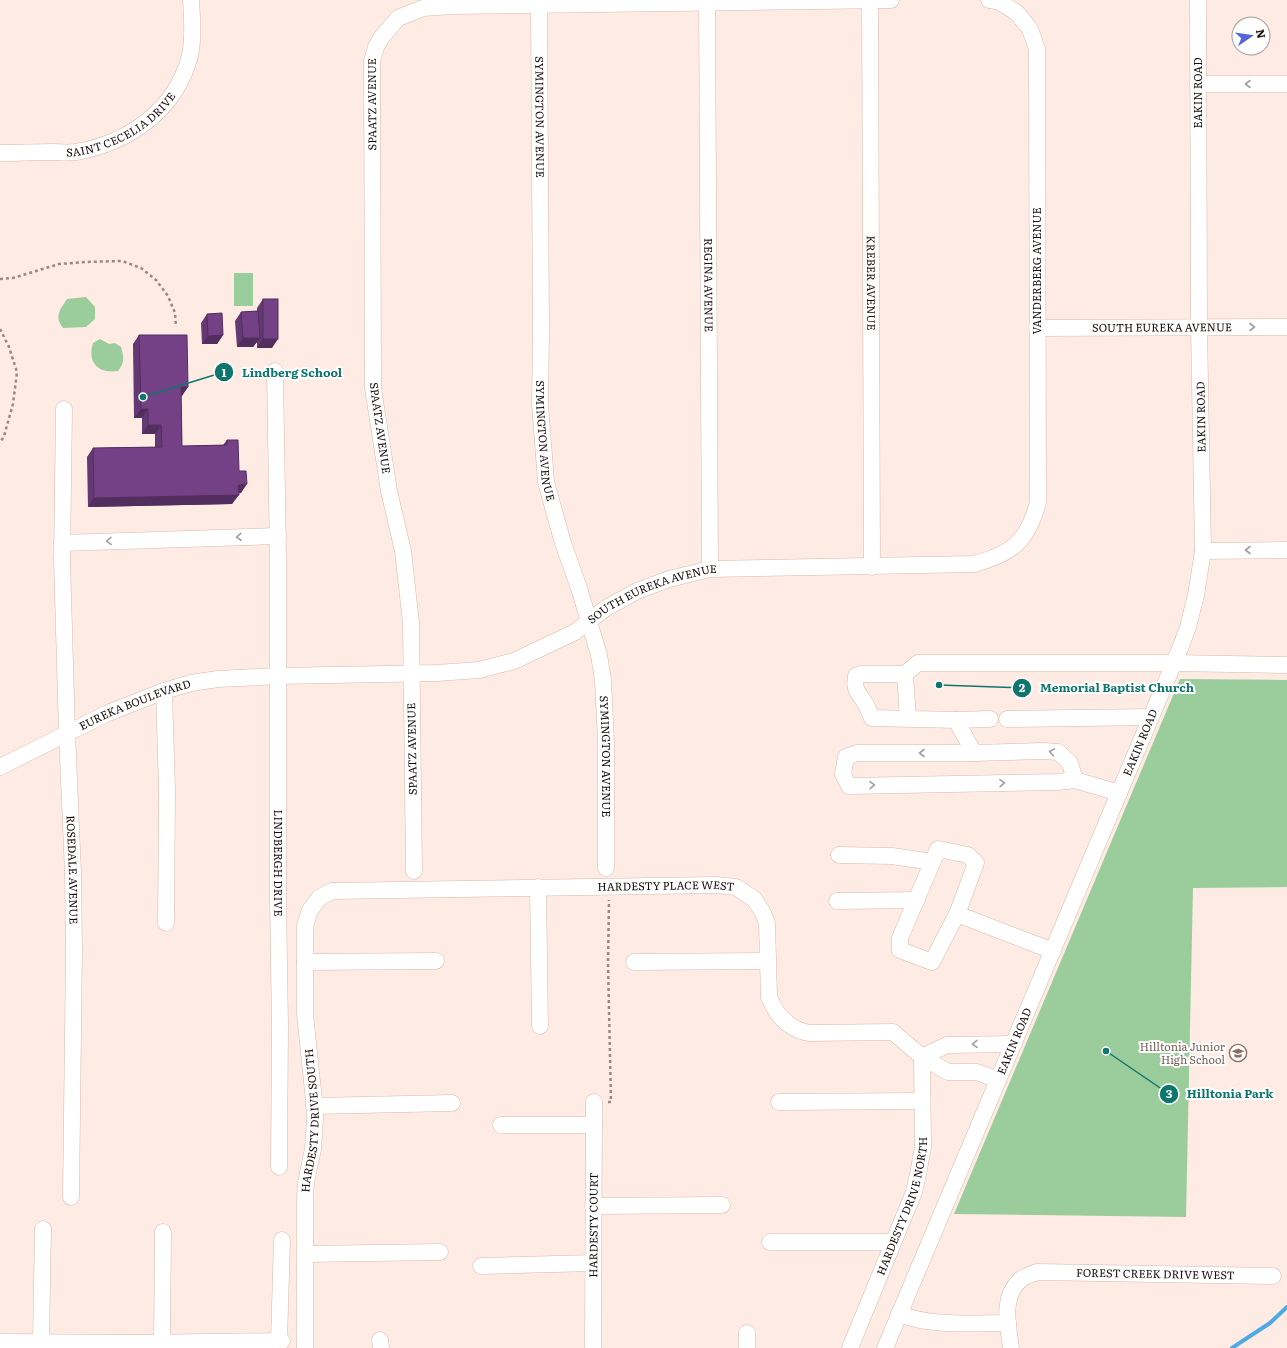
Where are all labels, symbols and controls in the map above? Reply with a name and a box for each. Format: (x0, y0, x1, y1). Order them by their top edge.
north arrow (1231, 16, 1271, 56)
text: N (1253, 27, 1271, 40)
street label: SYMINGTON AVENUE (532, 56, 549, 178)
street label: EAKIN ROAD (1189, 57, 1205, 129)
street label: SPAATZ AVENUE (363, 58, 379, 150)
one-way arrow (1245, 80, 1251, 88)
street label: SAINT CECELIA DRIVE (66, 89, 178, 160)
street label: VANDERBERG AVENUE (1028, 208, 1044, 334)
street label: KREBER AVENUE (864, 236, 880, 330)
street label: REGINA AVENUE (701, 238, 718, 332)
street label: SOUTH EUREKA AVENUE (1092, 318, 1232, 335)
one-way arrow (1249, 323, 1255, 331)
callout: Lindberg School (214, 360, 350, 384)
text: 1 (222, 363, 227, 381)
text: Lindberg School (242, 363, 343, 381)
street label: SYMINGTON AVENUE (533, 380, 560, 503)
street label: SPAATZ AVENUE (367, 381, 395, 475)
street label: EAKIN ROAD (1191, 381, 1209, 453)
one-way arrow (236, 533, 242, 541)
one-way arrow (106, 537, 112, 546)
one-way arrow (1245, 546, 1251, 554)
street label: SOUTH EUREKA AVENUE (584, 560, 717, 627)
street label: EUREKA BOULEVARD (76, 675, 192, 733)
callout: Memorial Baptist Church (1012, 676, 1202, 700)
text: 2 (1019, 678, 1026, 696)
text: Memorial Baptist Church (1040, 678, 1194, 696)
street label: SYMINGTON AVENUE (597, 695, 615, 817)
street label: SPAATZ AVENUE (402, 703, 420, 795)
street label: EAKIN ROAD (1118, 706, 1161, 778)
one-way arrow (1049, 748, 1055, 757)
one-way arrow (919, 749, 925, 757)
one-way arrow (999, 779, 1005, 787)
one-way arrow (869, 781, 875, 789)
street label: LINDBERGH DRIVE (271, 810, 287, 916)
street label: ROSEDALE AVENUE (64, 815, 83, 924)
street label: HARDESTY PLACE WEST (597, 876, 735, 894)
street label: EAKIN ROAD (992, 1005, 1035, 1077)
place label: Hilltonia Junior High School (1140, 1038, 1226, 1067)
one-way arrow (972, 1040, 978, 1049)
school or university icon: Hilltonia Junior High School (1228, 1043, 1248, 1063)
street label: HARDESTY DRIVE SOUTH (296, 1048, 322, 1193)
callout: Hilltonia Park (1159, 1082, 1281, 1106)
text: 3 (1166, 1084, 1173, 1102)
text: Hilltonia Park (1187, 1084, 1274, 1102)
street label: HARDESTY DRIVE NORTH (872, 1137, 930, 1277)
street label: HARDESTY COURT (584, 1172, 601, 1278)
street label: FOREST CREEK DRIVE WEST (1076, 1264, 1235, 1282)

